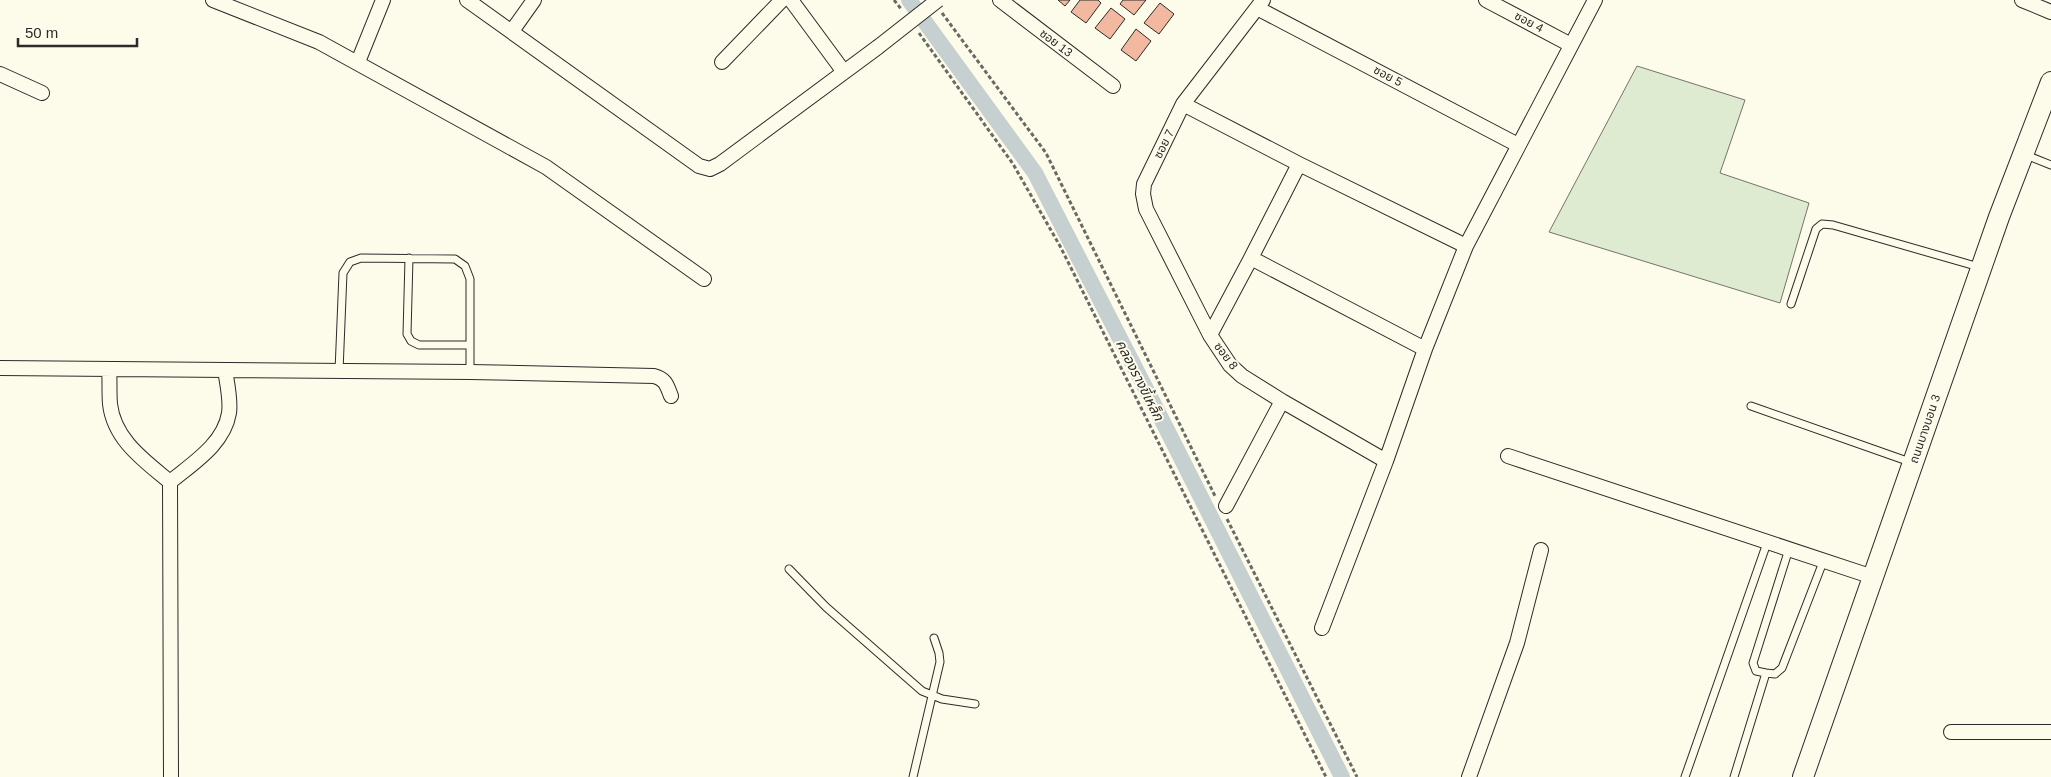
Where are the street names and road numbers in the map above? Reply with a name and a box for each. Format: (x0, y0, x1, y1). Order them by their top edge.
street label: ซอย 4 (1512, 9, 1546, 36)
street label: ซอย 13 (1037, 26, 1075, 60)
street label: ซอย 5 (1371, 63, 1405, 90)
street label: ซอย 7 (1151, 127, 1177, 161)
street label: ซอย 8 (1211, 340, 1241, 373)
street label: ถนนบางบอน 3 (1907, 392, 1943, 465)

